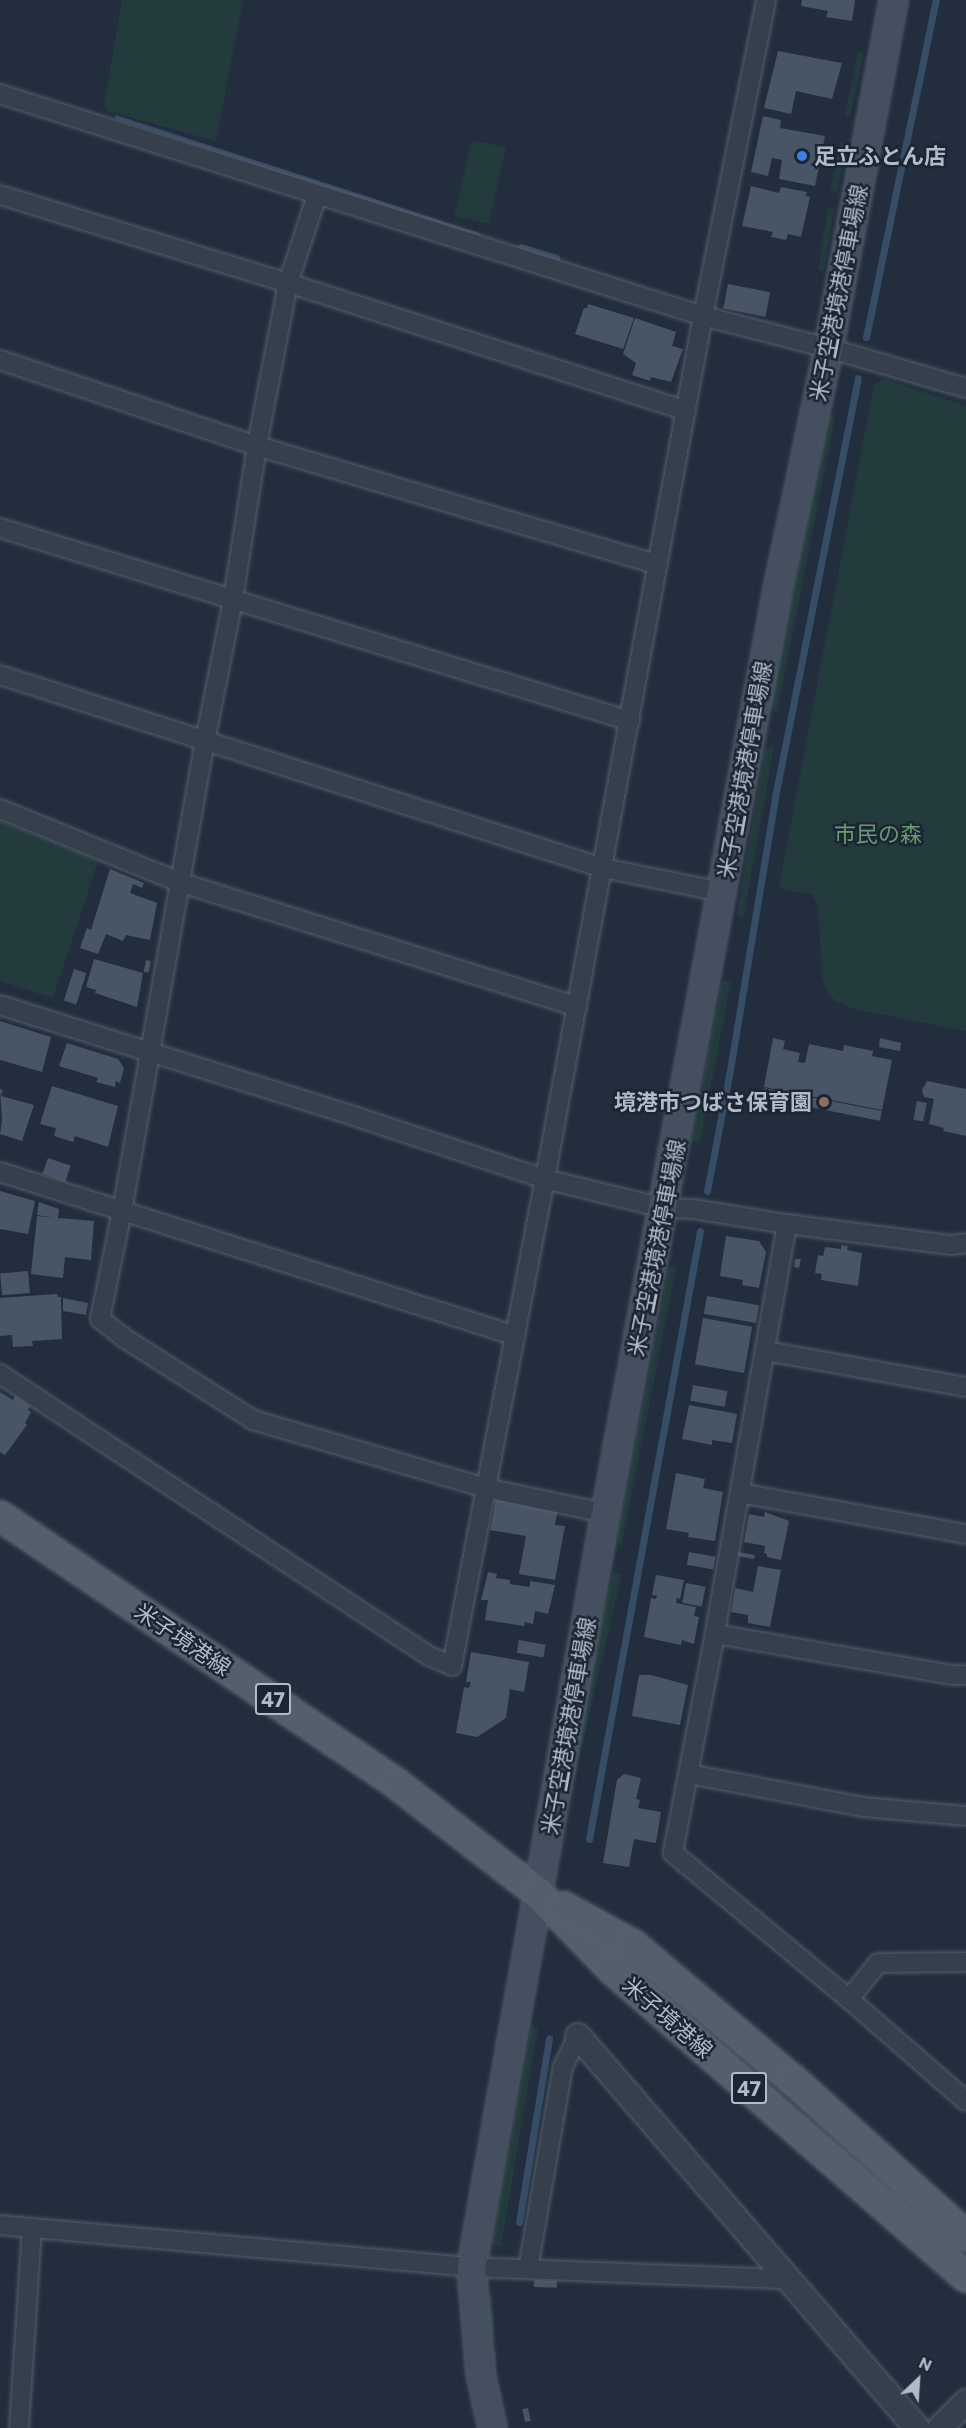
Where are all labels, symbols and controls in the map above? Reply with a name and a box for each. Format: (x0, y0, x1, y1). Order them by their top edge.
place label: 足立ふとん店 (814, 143, 946, 169)
marker: 足立ふとん店 (795, 149, 809, 163)
street label: 米子空港境港停車場線 (804, 183, 872, 403)
street label: 米子空港境港停車場線 (712, 659, 776, 881)
park label: 市民の森 (834, 821, 922, 847)
place label: 境港市つばさ保育園 (614, 1089, 812, 1115)
marker: 境港市つばさ保育園 (817, 1095, 831, 1109)
street label: 米子空港境港停車場線 (622, 1138, 690, 1358)
street label: 米子境港線 (130, 1597, 236, 1681)
street label: 米子空港境港停車場線 (536, 1615, 600, 1837)
road number: 47 (254, 1681, 292, 1717)
street label: 米子境港線 (618, 1971, 718, 2063)
road number: 47 (730, 2070, 768, 2106)
north arrow (888, 2350, 948, 2410)
text: N (916, 2352, 935, 2374)

